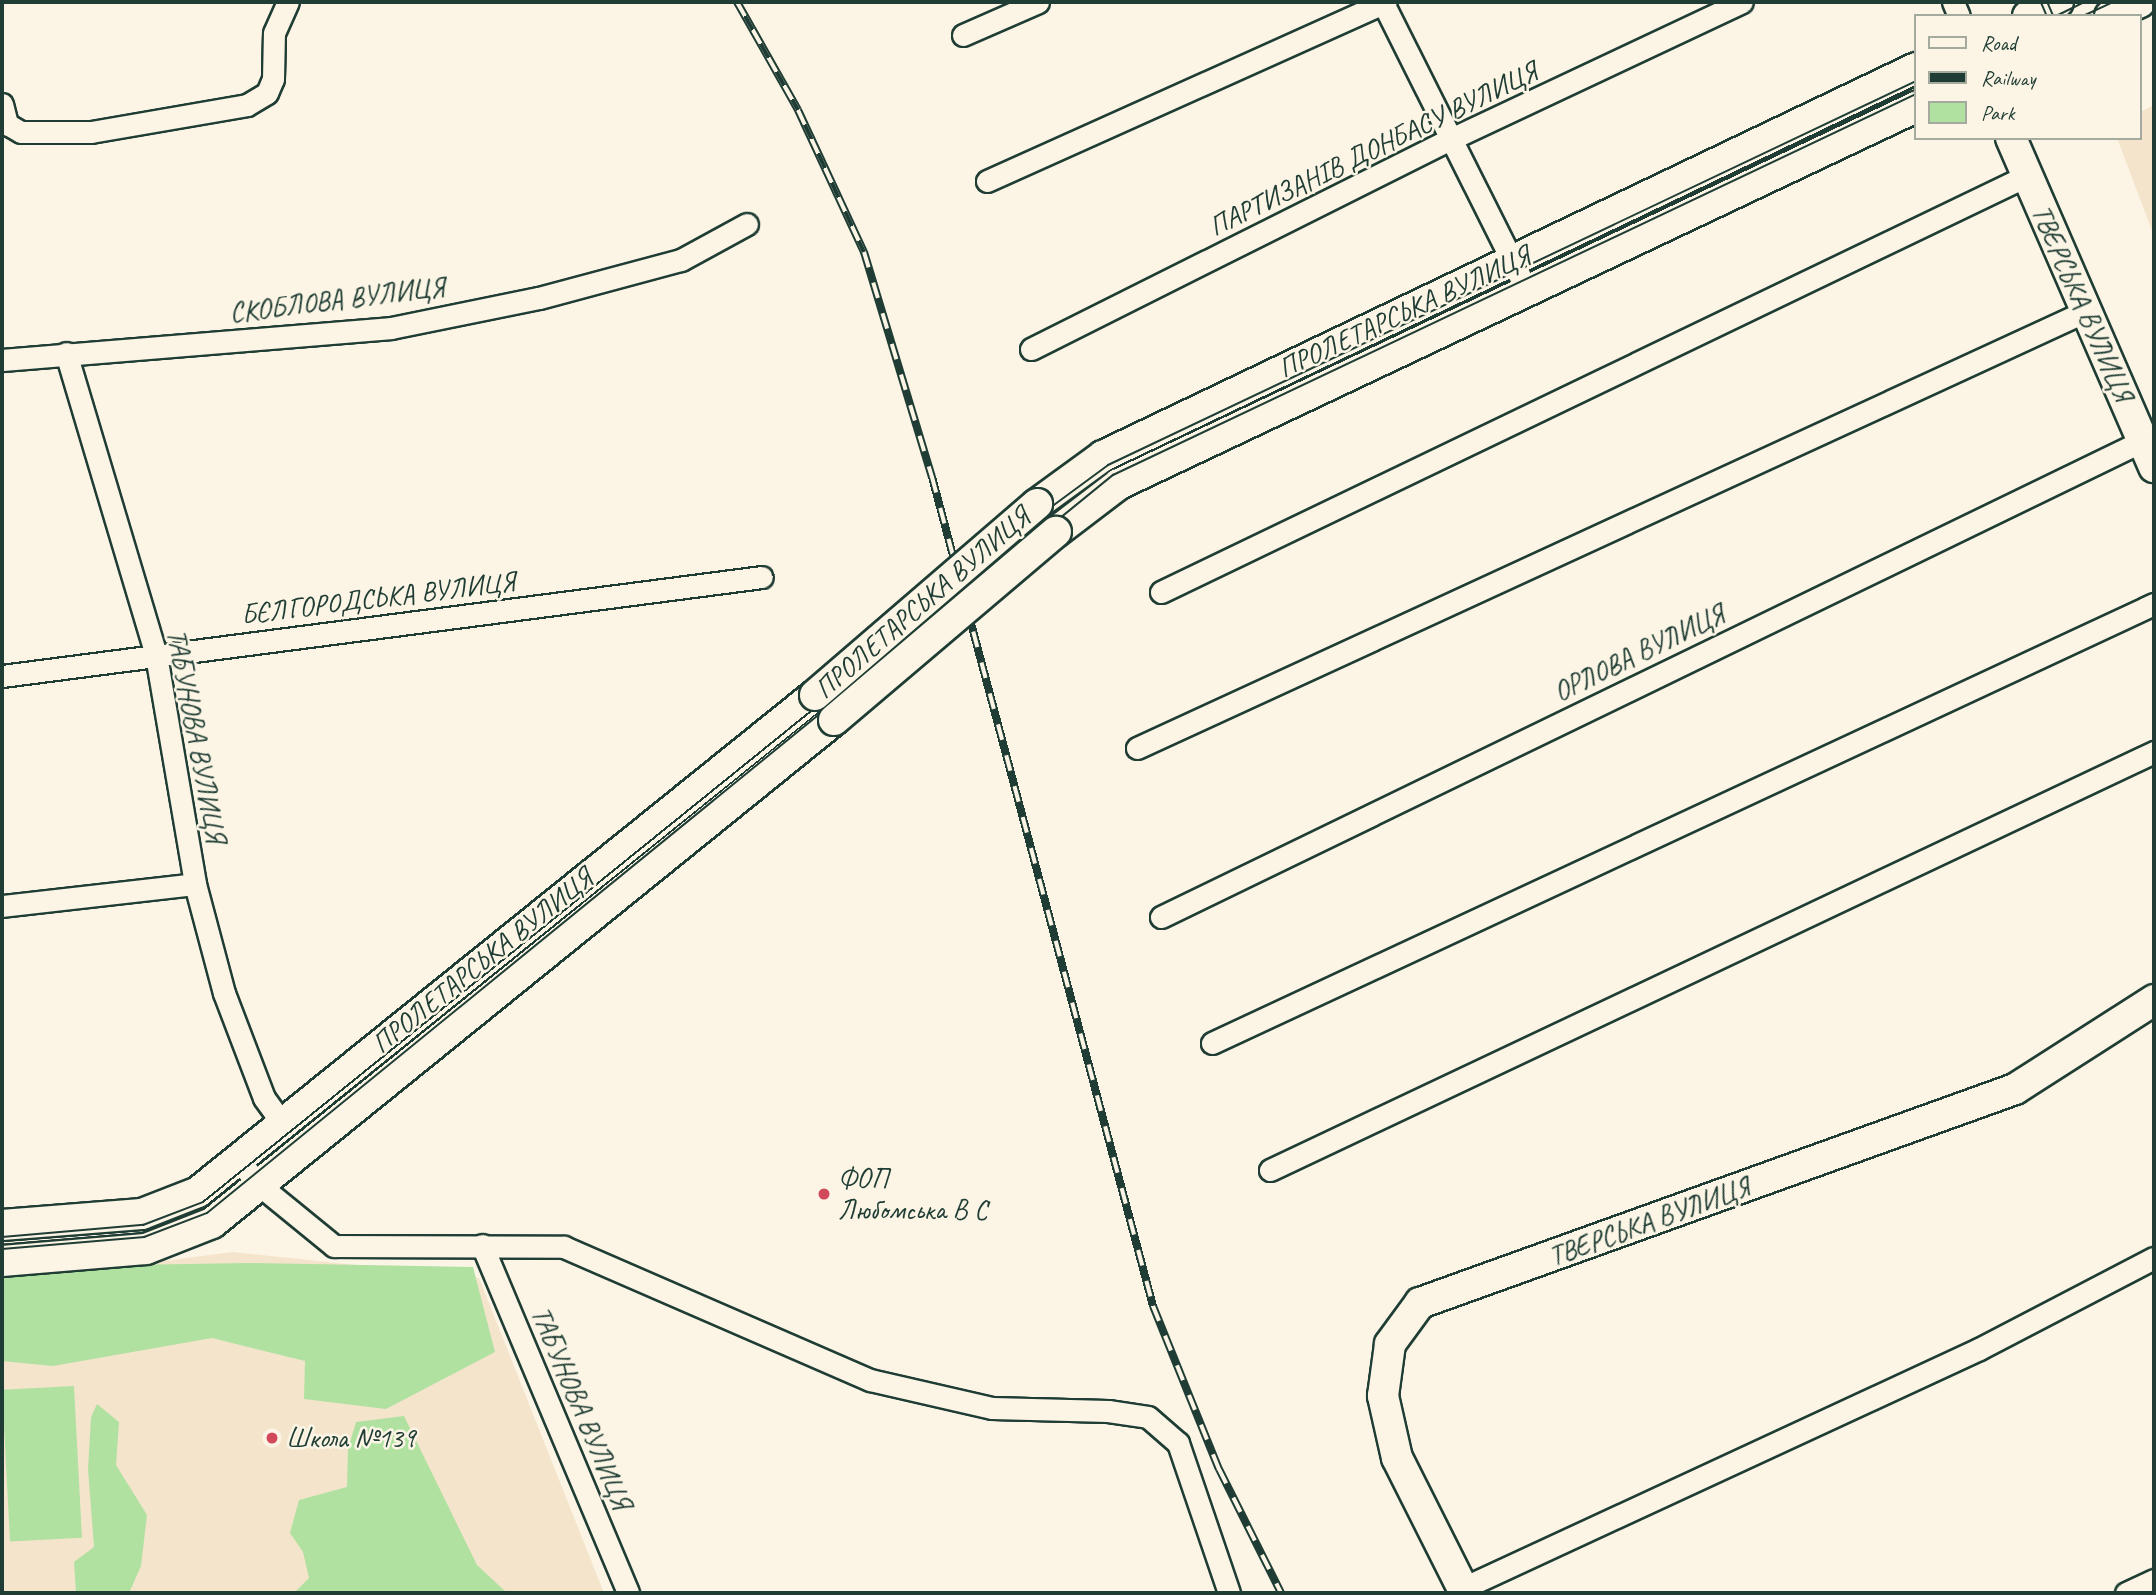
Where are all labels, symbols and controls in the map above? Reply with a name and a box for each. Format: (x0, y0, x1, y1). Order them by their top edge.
legend (1914, 14, 2142, 140)
text: Road (1981, 30, 2016, 56)
street label: ПАРТИЗАНІВ ДОНБАСУ ВУЛИЦЯ (1204, 55, 1542, 243)
text: Railway (1981, 65, 2035, 91)
text: Park (1981, 100, 2014, 126)
street label: ТВЕРСЬКА ВУЛИЦЯ (2024, 200, 2140, 406)
street label: ПРОЛЕТАРСЬКА ВУЛИЦЯ (1274, 239, 1534, 385)
street label: СКОБЛОВА ВУЛИЦЯ (228, 270, 446, 330)
street label: ПРОЛЕТАРСЬКА ВУЛИЦЯ (808, 501, 1036, 705)
street label: БЄЛГОРОДСЬКА ВУЛИЦЯ (239, 565, 517, 631)
street label: ОРЛОВА ВУЛИЦЯ (1548, 597, 1730, 709)
street label: ТАБУНОВА ВУЛИЦЯ (159, 627, 233, 845)
street label: ПРОЛЕТАРСЬКА ВУЛИЦЯ (366, 862, 598, 1060)
place label: ФОП Любомська В С (838, 1161, 987, 1227)
street label: ТВЕРСЬКА ВУЛИЦЯ (1545, 1170, 1753, 1274)
marker: ФОП Любомська В С (816, 1186, 832, 1202)
street label: ТАБУНОВА ВУЛИЦЯ (523, 1302, 639, 1514)
place label: Школа №139 (286, 1421, 415, 1455)
marker: Школа №139 (264, 1430, 280, 1446)

